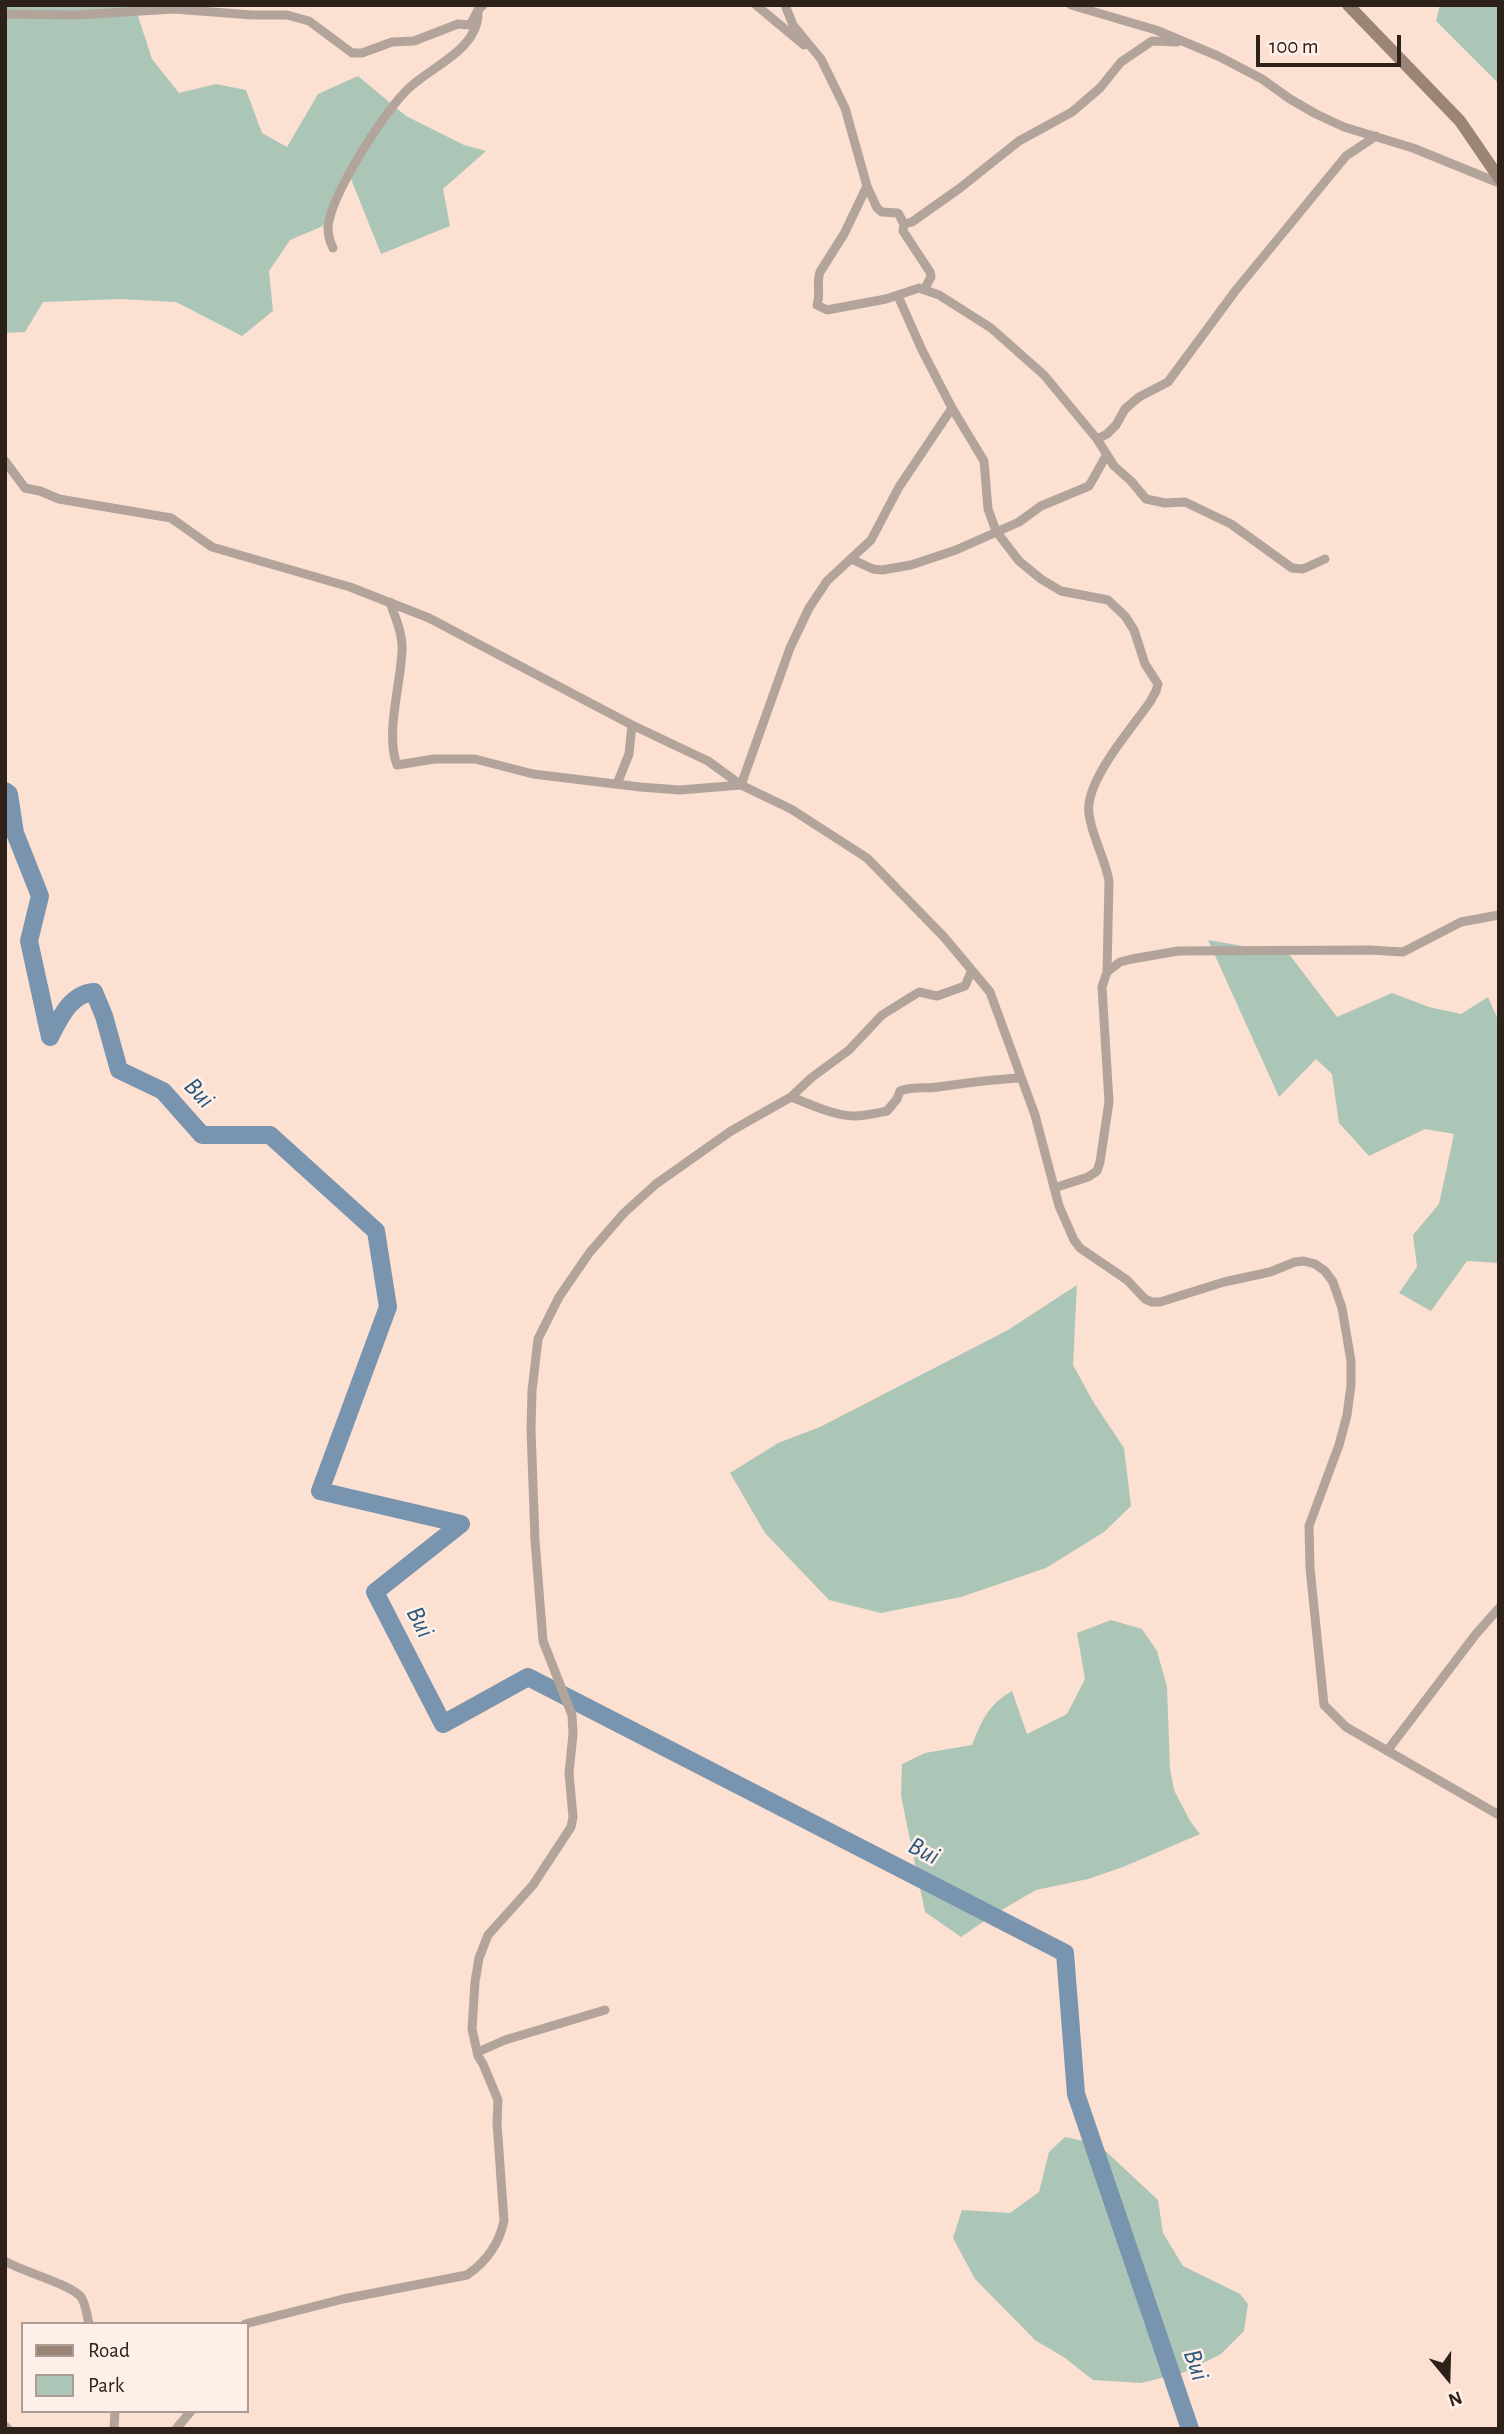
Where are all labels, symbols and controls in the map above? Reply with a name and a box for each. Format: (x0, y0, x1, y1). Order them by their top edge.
scale bar (1259, 21, 1404, 65)
text: 100 m (1269, 36, 1319, 57)
water label: Bui (177, 1071, 221, 1115)
water label: Bui (399, 1601, 441, 1643)
water label: Bui (903, 1830, 945, 1872)
legend (21, 2322, 248, 2413)
text: Road (88, 2340, 130, 2361)
north arrow (1413, 2343, 1483, 2413)
water label: Bui (1176, 2345, 1216, 2385)
text: Park (88, 2375, 124, 2396)
text: N (1446, 2387, 1464, 2409)

